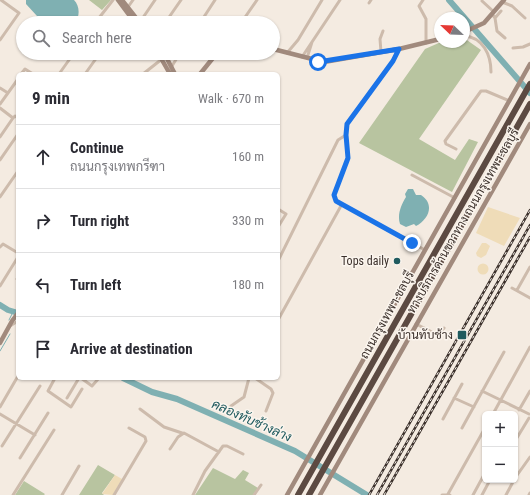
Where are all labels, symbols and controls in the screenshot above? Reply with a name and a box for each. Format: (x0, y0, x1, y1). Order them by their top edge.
north arrow (434, 12, 470, 48)
search box (16, 16, 280, 60)
icon: search (30, 27, 52, 49)
text: Search here (62, 29, 132, 47)
route start (309, 53, 327, 71)
text: 9 min (32, 88, 70, 108)
text: Walk · 670 m (198, 91, 264, 106)
street label: ทางบริการด้านขวาทาง ถนนกรุงเทพฯ-ชลบุรี (403, 126, 524, 317)
text: Continue (70, 139, 124, 157)
icon: ahead (32, 146, 54, 168)
text: 160 m (232, 149, 264, 164)
text: ถนนกรุงเทพกรีฑา (70, 159, 165, 174)
icon: right (32, 210, 54, 232)
text: Turn right (70, 212, 129, 230)
text: 330 m (232, 213, 264, 228)
route end (403, 234, 421, 252)
place label: Tops daily (341, 254, 389, 268)
marker: Tops daily (392, 256, 402, 266)
street label: ถนนกรุงเทพฯ-ชลบุรี (356, 268, 419, 362)
icon: left (32, 274, 54, 296)
text: Turn left (70, 276, 121, 294)
text: 180 m (232, 277, 264, 292)
place label: บ้านทับช้าง (398, 328, 453, 342)
marker: บ้านทับช้าง (456, 329, 468, 341)
icon: arrive (32, 338, 54, 360)
text: Arrive at destination (70, 340, 193, 358)
water label: คลองทับช้างล่าง (210, 395, 294, 445)
map controls (482, 411, 518, 483)
button: + (482, 411, 518, 447)
button: − (482, 447, 518, 483)

